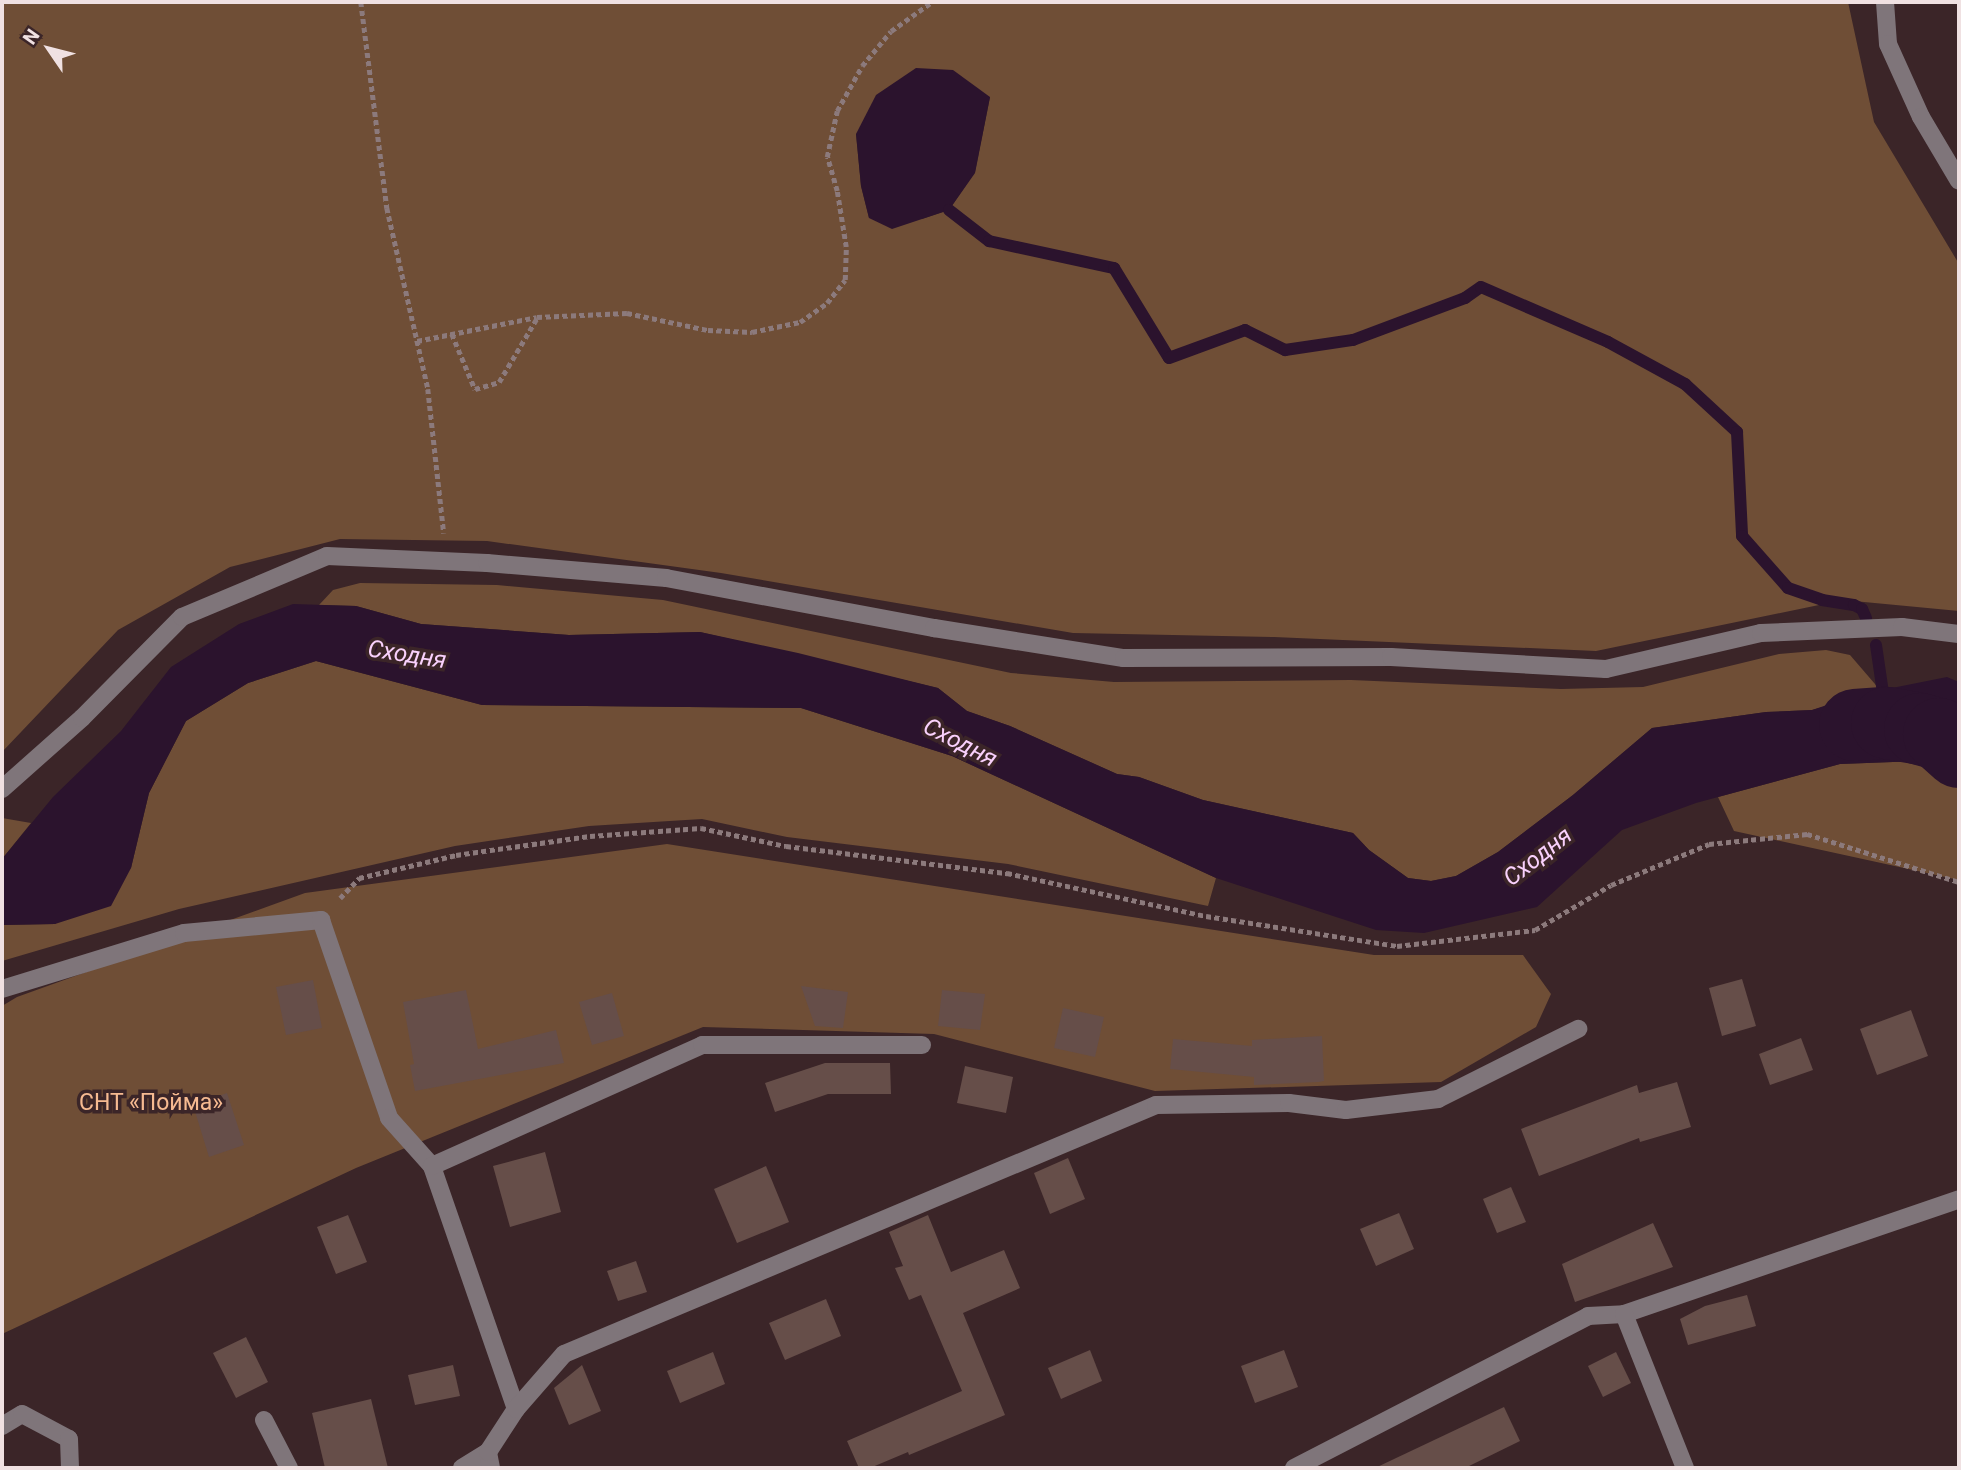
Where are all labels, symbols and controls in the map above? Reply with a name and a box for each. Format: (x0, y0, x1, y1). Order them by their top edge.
north arrow (14, 14, 84, 84)
text: N (18, 25, 45, 49)
water label: Сходня (366, 635, 448, 675)
water label: Сходня (918, 712, 1002, 774)
water label: Сходня (1498, 821, 1578, 893)
park label: СНТ «Пойма» (79, 1089, 223, 1117)

